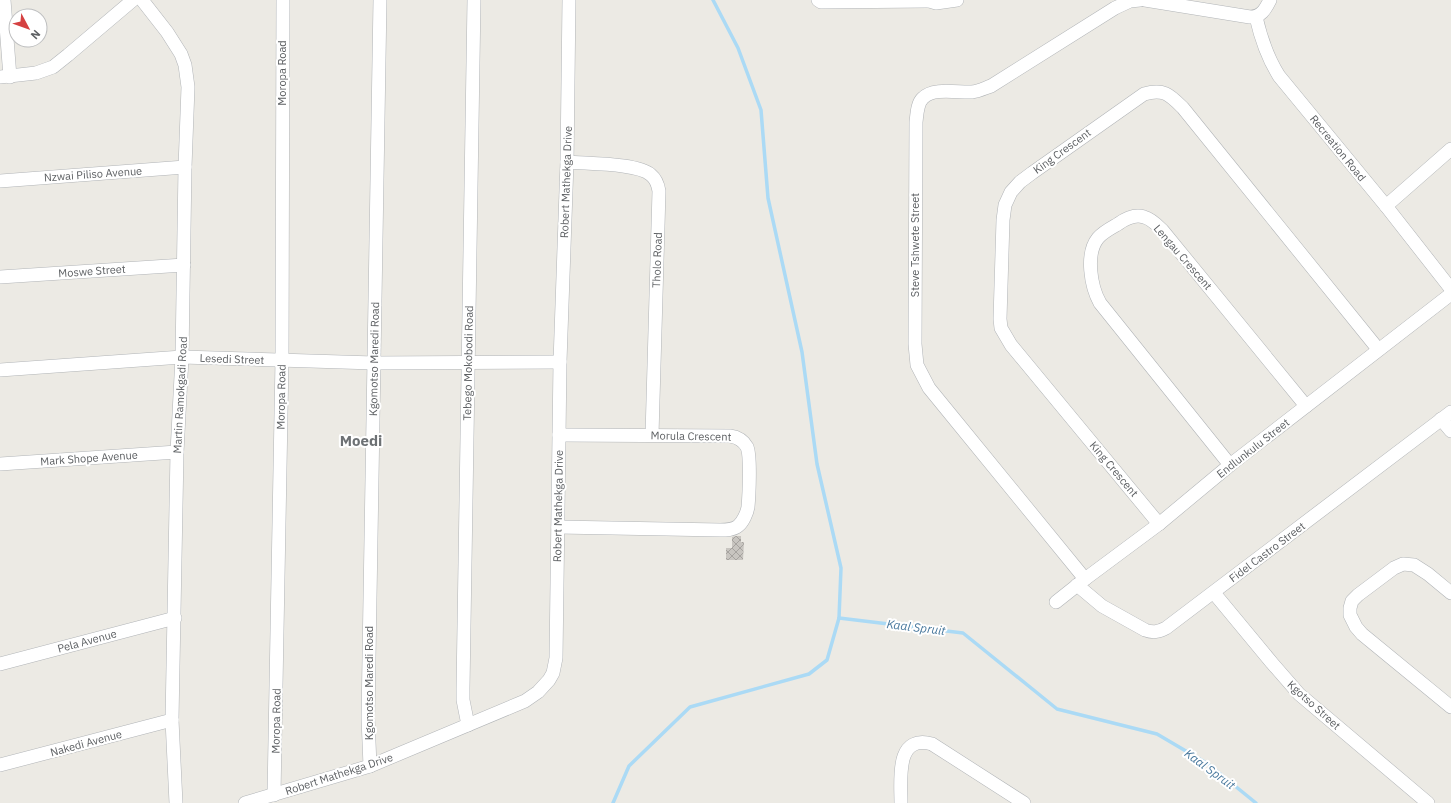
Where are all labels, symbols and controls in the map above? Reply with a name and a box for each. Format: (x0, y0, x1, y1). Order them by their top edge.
north arrow (8, 8, 48, 48)
text: N (28, 27, 43, 42)
street label: Moropa Road (275, 40, 289, 106)
street label: Recreation Road (1307, 112, 1369, 184)
street label: King Crescent (1030, 125, 1094, 177)
street label: Robert Mathekga Drive (557, 126, 575, 238)
street label: Nzwai Piliso Avenue (43, 164, 143, 184)
street label: Steve Tshwete Street (908, 193, 922, 297)
street label: Lengau Crescent (1151, 221, 1215, 293)
street label: Tholo Road (649, 232, 665, 288)
street label: Moswe Street (58, 262, 126, 280)
street label: Kgomotso Maredi Road (366, 302, 382, 416)
street label: Tebego Mokobodi Road (460, 305, 476, 421)
street label: Martin Ramokgadi Road (170, 336, 190, 454)
street label: Lesedi Street (199, 351, 265, 367)
street label: Moropa Road (273, 364, 289, 430)
street label: Endlunkulu Street (1214, 415, 1292, 481)
street label: Morula Crescent (651, 428, 732, 444)
district label: Moedi (340, 431, 382, 450)
street label: King Crescent (1087, 438, 1141, 500)
street label: Mark Shope Avenue (40, 448, 138, 468)
street label: Robert Mathekga Drive (550, 450, 566, 562)
street label: Fidel Castro Street (1226, 519, 1308, 585)
water label: Kaal Spruit (886, 616, 947, 638)
street label: Pela Avenue (56, 626, 118, 656)
street label: Kgomotso Maredi Road (362, 626, 376, 740)
street label: Kgotso Street (1284, 677, 1344, 733)
street label: Moropa Road (268, 688, 284, 754)
street label: Nakedi Avenue (49, 727, 123, 759)
water label: Kaal Spruit (1182, 746, 1239, 793)
street label: Robert Mathekga Drive (283, 750, 395, 798)

